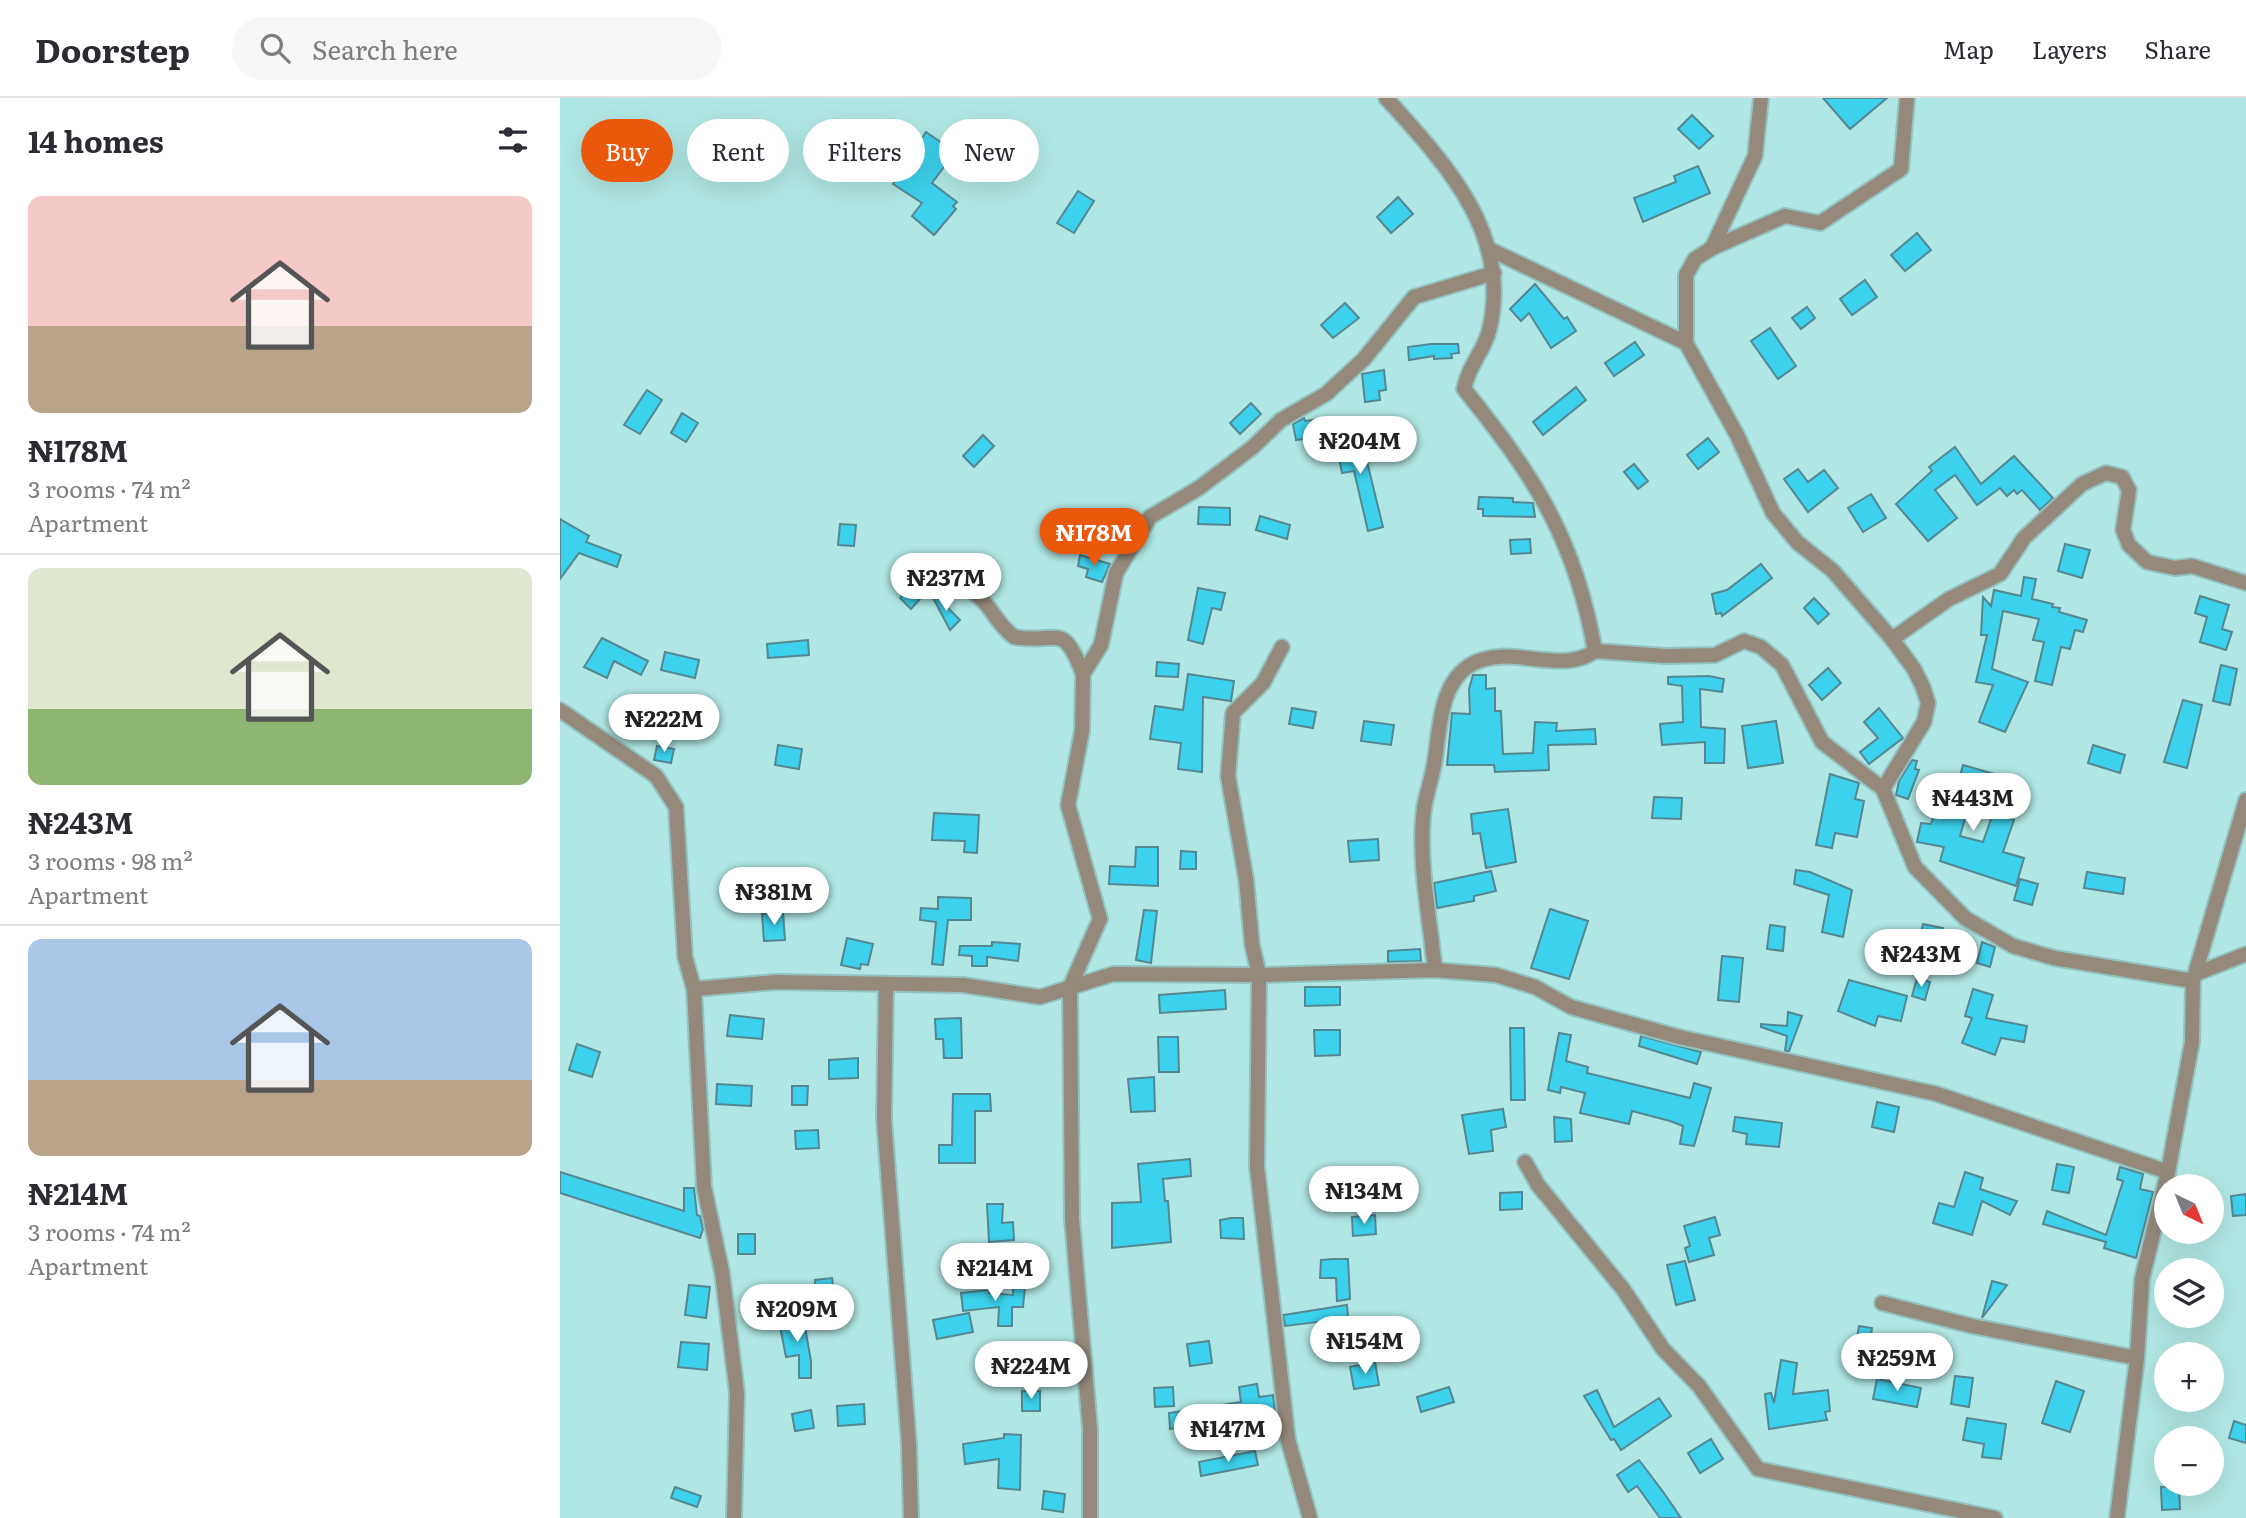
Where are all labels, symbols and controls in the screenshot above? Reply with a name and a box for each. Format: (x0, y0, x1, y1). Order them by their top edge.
search box (232, 17, 722, 80)
text: Doorstep (35, 24, 190, 73)
icon: search (256, 29, 294, 67)
text: Search here (312, 29, 458, 68)
text: Map (1943, 31, 1994, 66)
text: Layers (2032, 31, 2106, 66)
text: Share (2144, 31, 2211, 66)
text: 14 homes (28, 118, 164, 162)
chip: Buy (581, 119, 673, 182)
chip: Rent (687, 119, 789, 182)
chip: Filters (803, 119, 925, 182)
chip: New (939, 119, 1039, 182)
icon: filters (494, 121, 532, 159)
icon: home (217, 242, 343, 368)
pin: ₦204M (1311, 416, 1409, 476)
text: ₦204M (1319, 422, 1401, 456)
text: ₦178M (28, 427, 128, 471)
text: 3 rooms · 74 m² (28, 471, 191, 505)
text: Apartment (28, 505, 148, 539)
pin: ₦178M (1045, 508, 1143, 568)
text: ₦178M (1056, 514, 1132, 548)
pin: ₦237M (897, 554, 995, 613)
text: ₦237M (906, 559, 986, 593)
icon: home (217, 614, 343, 740)
pin: ₦222M (615, 694, 713, 754)
text: ₦222M (624, 700, 704, 734)
pin: ₦443M (1924, 774, 2022, 833)
text: ₦443M (1932, 779, 2014, 813)
text: ₦243M (28, 799, 134, 843)
text: 3 rooms · 98 m² (28, 843, 193, 877)
pin: ₦381M (725, 868, 823, 927)
text: ₦381M (735, 873, 813, 907)
text: Apartment (28, 877, 148, 911)
pin: ₦243M (1872, 930, 1970, 989)
text: ₦243M (1880, 935, 1962, 969)
icon: home (217, 985, 343, 1111)
pin: ₦134M (1315, 1166, 1413, 1226)
text: ₦214M (28, 1170, 128, 1214)
text: ₦134M (1325, 1172, 1403, 1206)
north arrow (2154, 1174, 2224, 1244)
map controls (2154, 1174, 2224, 1496)
text: 3 rooms · 74 m² (28, 1214, 191, 1248)
pin: ₦214M (946, 1244, 1044, 1303)
text: Apartment (28, 1248, 148, 1282)
text: ₦214M (957, 1249, 1033, 1283)
button: layers (2154, 1258, 2224, 1328)
pin: ₦209M (748, 1284, 846, 1344)
text: ₦209M (756, 1290, 838, 1324)
pin: ₦154M (1316, 1316, 1414, 1376)
text: ₦154M (1326, 1322, 1404, 1356)
pin: ₦259M (1848, 1334, 1946, 1393)
text: ₦259M (1857, 1339, 1937, 1373)
pin: ₦224M (982, 1342, 1080, 1401)
button: + (2154, 1342, 2224, 1412)
text: ₦224M (991, 1347, 1071, 1381)
pin: ₦147M (1179, 1404, 1277, 1464)
text: ₦147M (1190, 1410, 1266, 1444)
button: − (2154, 1426, 2224, 1496)

